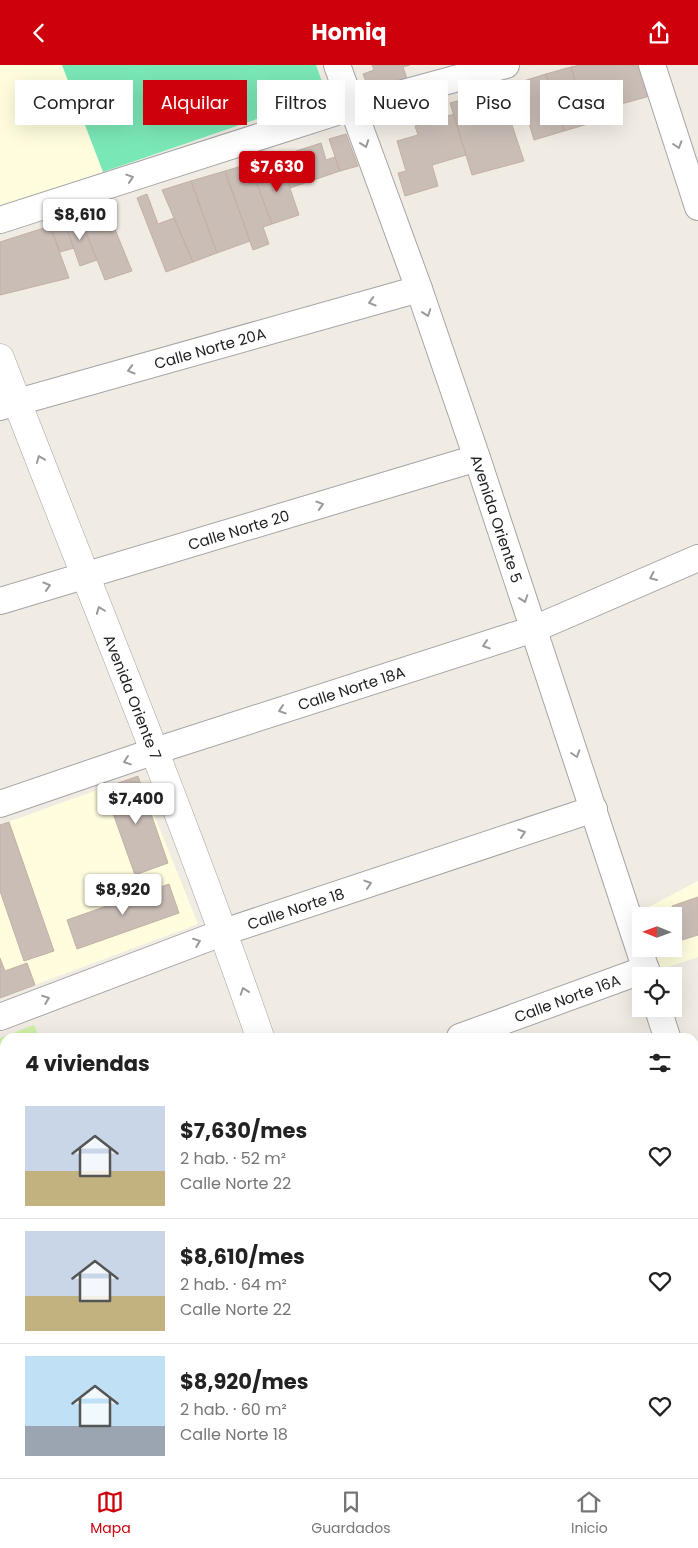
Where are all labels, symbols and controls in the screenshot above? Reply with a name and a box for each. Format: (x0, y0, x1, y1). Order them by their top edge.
text: Homiq (312, 17, 386, 48)
icon: back (25, 19, 53, 47)
icon: share (645, 19, 673, 47)
chip: Comprar (15, 80, 133, 125)
chip: Alquilar (143, 80, 247, 125)
chip: Filtros (257, 80, 345, 125)
chip: Nuevo (355, 80, 448, 125)
chip: Piso (458, 80, 530, 125)
chip: Casa (540, 80, 623, 125)
one-way arrow (359, 139, 369, 148)
one-way arrow (672, 140, 682, 148)
pin: $7,630 (236, 151, 318, 193)
text: $7,630 (250, 155, 304, 178)
one-way arrow (125, 174, 133, 184)
pin: $8,610 (39, 199, 121, 241)
text: $8,610 (54, 203, 106, 226)
one-way arrow (367, 296, 376, 307)
one-way arrow (421, 308, 431, 317)
street label: Calle Norte 20A (152, 322, 268, 374)
one-way arrow (127, 364, 136, 375)
street label: Avenida Oriente 5 (466, 452, 528, 585)
one-way arrow (36, 456, 46, 464)
one-way arrow (315, 500, 323, 510)
street label: Calle Norte 20 (185, 504, 292, 555)
one-way arrow (649, 571, 658, 582)
one-way arrow (42, 582, 50, 592)
one-way arrow (519, 595, 529, 603)
one-way arrow (96, 607, 106, 615)
street label: Avenida Oriente 7 (99, 631, 167, 762)
one-way arrow (483, 639, 491, 649)
street label: Calle Norte 18A (295, 661, 408, 715)
one-way arrow (278, 705, 286, 715)
one-way arrow (570, 749, 580, 757)
one-way arrow (124, 755, 132, 765)
pin: $7,400 (95, 783, 177, 825)
text: $7,400 (108, 787, 164, 810)
one-way arrow (518, 829, 526, 839)
pin: $8,920 (82, 873, 164, 916)
text: $8,920 (96, 878, 150, 901)
one-way arrow (363, 880, 372, 890)
street label: Calle Norte 18 (244, 882, 347, 934)
north arrow (632, 907, 682, 957)
map controls (632, 907, 682, 1017)
one-way arrow (193, 937, 201, 947)
button: locate (632, 967, 682, 1017)
street label: Calle Norte 16A (511, 969, 623, 1027)
one-way arrow (240, 988, 250, 996)
one-way arrow (41, 995, 49, 1005)
text: 4 viviendas (25, 1049, 150, 1078)
icon: filters (646, 1049, 674, 1077)
text: $7,630/mes (180, 1116, 307, 1145)
icon: home (65, 1126, 125, 1186)
icon: heart (646, 1142, 674, 1170)
text: 2 hab. · 52 m² (180, 1147, 286, 1170)
text: Calle Norte 22 (180, 1172, 291, 1195)
text: $8,610/mes (180, 1242, 305, 1271)
icon: home (65, 1251, 125, 1311)
icon: heart (646, 1267, 674, 1295)
text: 2 hab. · 64 m² (180, 1273, 287, 1296)
text: Calle Norte 22 (180, 1298, 291, 1321)
text: $8,920/mes (180, 1367, 308, 1396)
icon: home (65, 1376, 125, 1436)
icon: heart (646, 1392, 674, 1420)
text: 2 hab. · 60 m² (180, 1398, 287, 1421)
text: Calle Norte 18 (180, 1423, 288, 1446)
tab: Mapa (90, 1488, 131, 1539)
tab: Guardados (311, 1488, 390, 1539)
tab: Inicio (571, 1488, 608, 1539)

